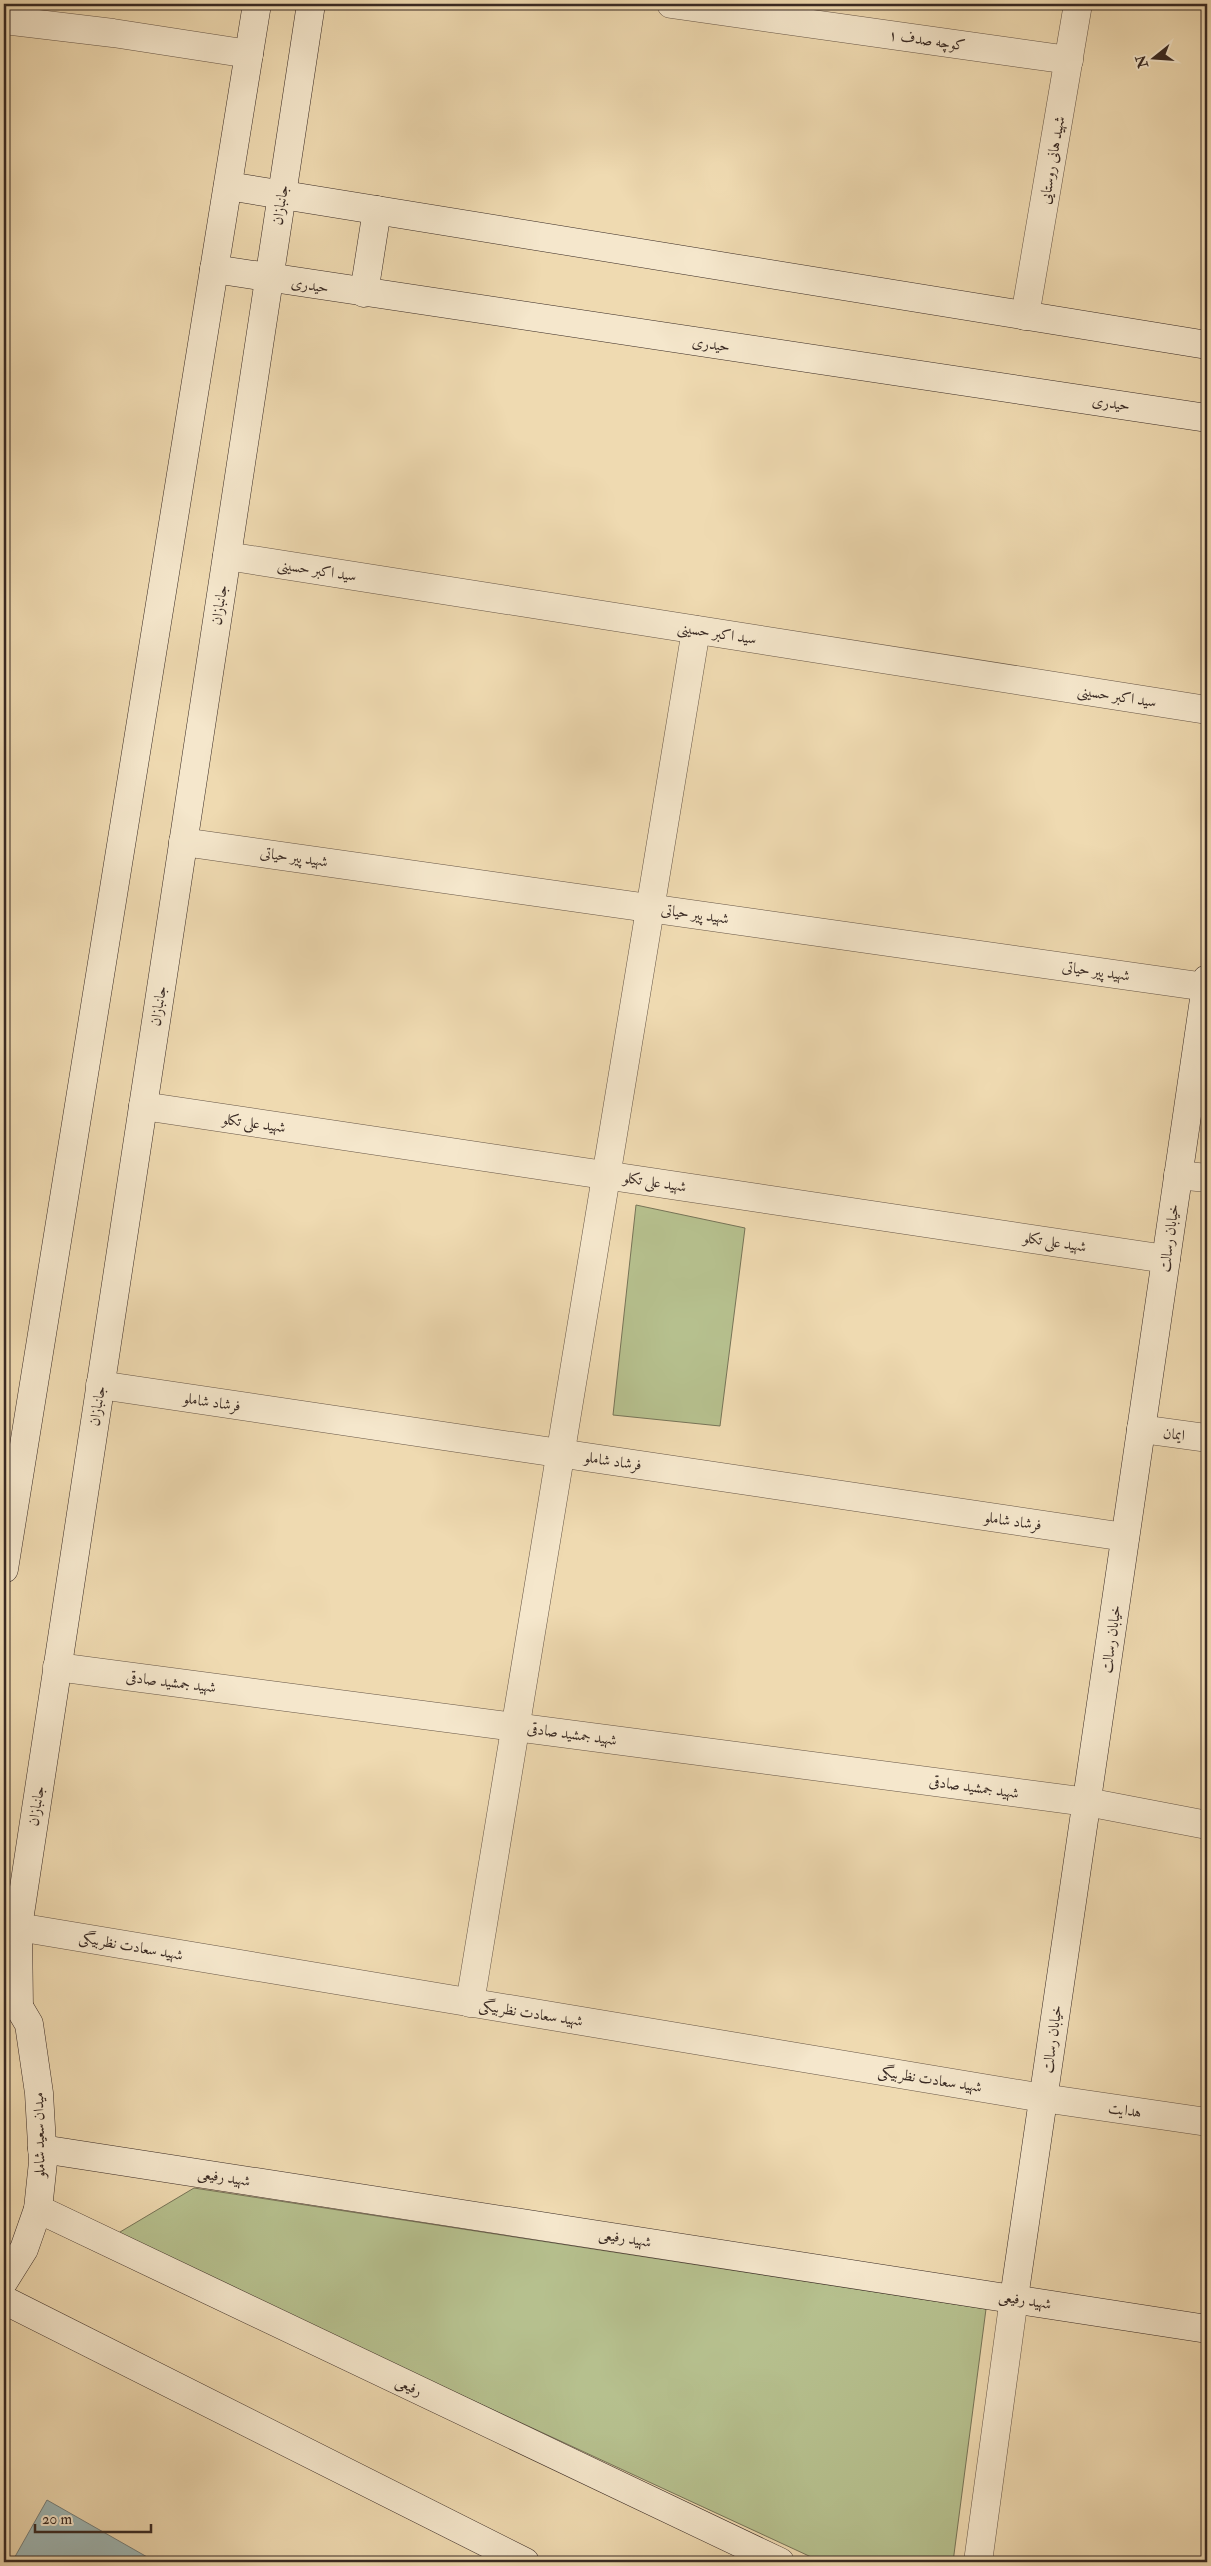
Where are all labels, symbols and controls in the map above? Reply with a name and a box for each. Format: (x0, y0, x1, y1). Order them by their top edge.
street label: کوچه صدف ۱ (887, 26, 966, 56)
north arrow (1128, 32, 1178, 82)
text: N (1132, 53, 1152, 71)
street label: شهید هانی روستایی (1035, 115, 1070, 206)
street label: جانبازان (268, 184, 293, 227)
street label: حیدری (290, 273, 330, 298)
street label: حیدری (691, 332, 731, 357)
street label: حیدری (1091, 391, 1131, 416)
street label: سید اکبر حسینی (276, 555, 358, 587)
street label: جانبازان (207, 584, 232, 627)
street label: سید اکبر حسینی (676, 618, 758, 650)
street label: سید اکبر حسینی (1076, 681, 1158, 713)
street label: شهید پیر حیاتی (259, 843, 329, 873)
street label: شهید پیر حیاتی (660, 900, 730, 930)
street label: شهید پیر حیاتی (1061, 957, 1131, 987)
street label: جانبازان (146, 985, 171, 1028)
street label: شهید علی تکلو (219, 1109, 287, 1138)
street label: شهید علی تکلو (620, 1168, 688, 1198)
street label: خیابان رسالت (1155, 1203, 1184, 1273)
street label: شهید علی تکلو (1020, 1228, 1088, 1258)
street label: جانبازان (85, 1385, 110, 1428)
street label: فرشاد شاملو (180, 1389, 242, 1416)
street label: ایمان (1162, 1424, 1186, 1445)
street label: فرشاد شاملو (581, 1448, 643, 1475)
street label: فرشاد شاملو (981, 1508, 1043, 1535)
street label: خیابان رسالت (1097, 1604, 1126, 1674)
street label: شهید جمشید صادقی (125, 1668, 217, 1697)
street label: شهید جمشید صادقی (526, 1719, 618, 1750)
street label: شهید جمشید صادقی (928, 1772, 1020, 1803)
street label: جانبازان (24, 1785, 49, 1828)
street label: شهید سعادت نظربیگی (77, 1928, 184, 1966)
street label: شهید سعادت نظربیگی (477, 1996, 584, 2032)
street label: خیابان رسالت (1038, 2004, 1067, 2074)
street label: شهید سعادت نظربیگی (876, 2062, 983, 2098)
street label: میدان سعید شاملو (29, 2092, 50, 2180)
street label: هدایت (1107, 2099, 1143, 2122)
street label: شهید رفیعی (196, 2164, 252, 2192)
street label: شهید رفیعی (597, 2225, 653, 2253)
street label: شهید رفیعی (997, 2287, 1053, 2315)
street label: رفیعی (392, 2372, 425, 2402)
scale bar (35, 2501, 151, 2533)
text: 20 m (42, 2510, 72, 2529)

